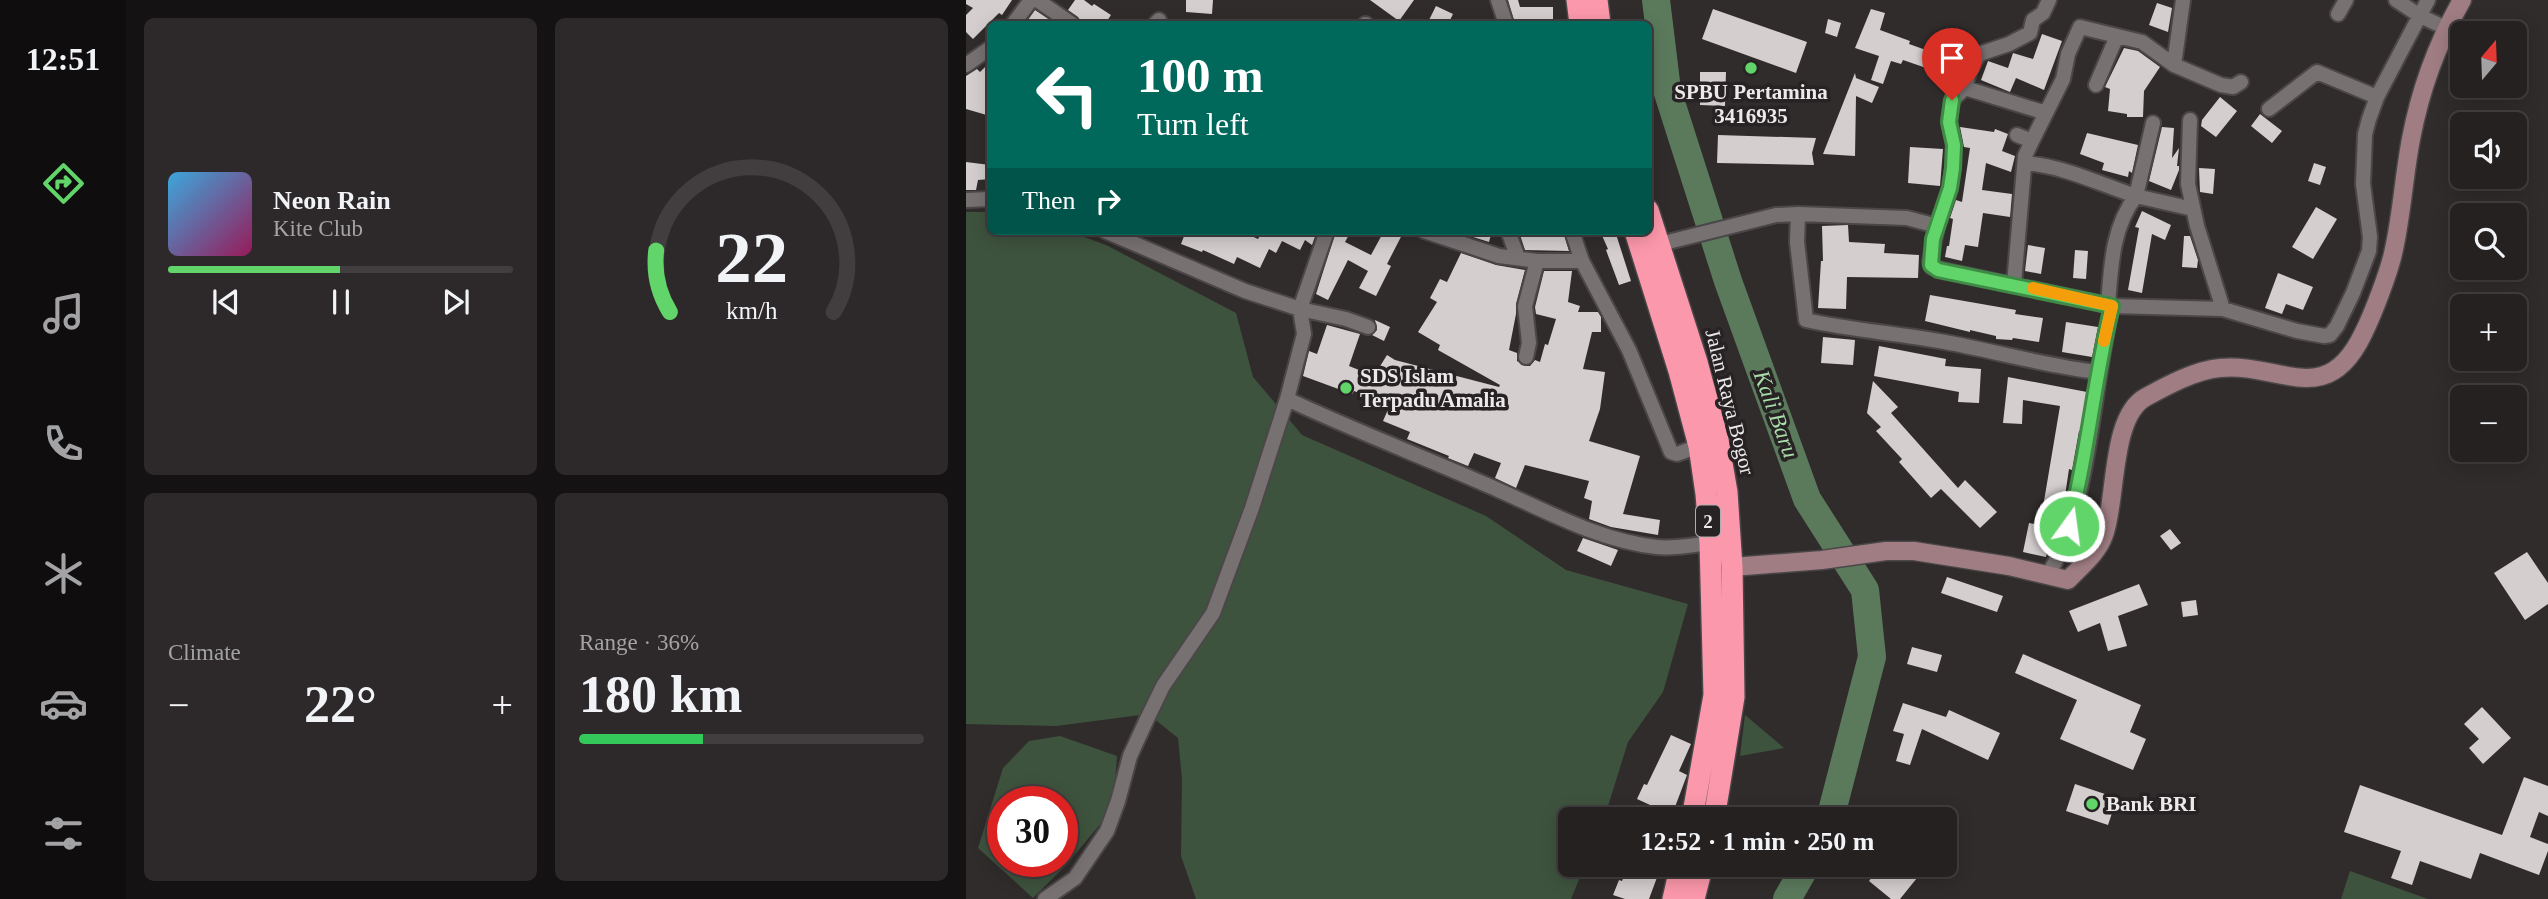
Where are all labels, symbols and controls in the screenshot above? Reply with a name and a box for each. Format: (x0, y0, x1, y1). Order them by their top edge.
north arrow (2450, 21, 2527, 98)
map controls (2450, 21, 2527, 462)
pin (1922, 28, 1982, 100)
icon: arrive (1933, 39, 1971, 77)
text: 12:51 (26, 41, 100, 77)
text: 100 m (1137, 48, 1264, 103)
icon: left (1022, 49, 1113, 140)
marker: SPBU Pertamina 3416935 (1743, 60, 1759, 76)
place label: SPBU Pertamina 3416935 (1674, 80, 1828, 128)
text: Turn left (1137, 106, 1249, 142)
button: sound (2450, 112, 2527, 189)
icon: directions (39, 159, 88, 208)
icon: right (1089, 182, 1127, 220)
text: Neon Rain (273, 186, 391, 215)
text: Then (1022, 186, 1075, 215)
button: search (2450, 203, 2527, 280)
text: Kite Club (273, 216, 363, 241)
text: 22 (715, 218, 788, 299)
icon: previous (207, 283, 245, 321)
icon: pause (322, 283, 360, 321)
icon: next (437, 283, 475, 321)
icon: music (39, 289, 88, 338)
button: + (2450, 294, 2527, 371)
text: km/h (726, 297, 778, 324)
street label: Jalan Raya Bogor (1700, 327, 1760, 477)
place label: SDS Islam Terpadu Amalia (1360, 364, 1506, 412)
water label: Kali Baru (1748, 366, 1803, 461)
marker: SDS Islam Terpadu Amalia (1338, 380, 1354, 396)
button: − (2450, 385, 2527, 462)
icon: phone (39, 419, 88, 468)
position arrow (2032, 489, 2106, 563)
road number: 2 (1696, 506, 1720, 536)
icon: climate (39, 549, 88, 598)
text: Range · 36% (579, 630, 699, 655)
text: Climate (168, 640, 241, 665)
text: 180 km (579, 666, 742, 723)
text: 22° (304, 676, 377, 733)
icon: car (39, 679, 88, 728)
text: − (168, 684, 189, 726)
text: + (492, 684, 513, 726)
speed limit sign: 30 (987, 786, 1078, 877)
place label: Bank BRI (2106, 792, 2196, 816)
marker: Bank BRI (2084, 796, 2100, 812)
icon: filters (39, 809, 88, 858)
text: 12:52 · 1 min · 250 m (1641, 827, 1875, 856)

